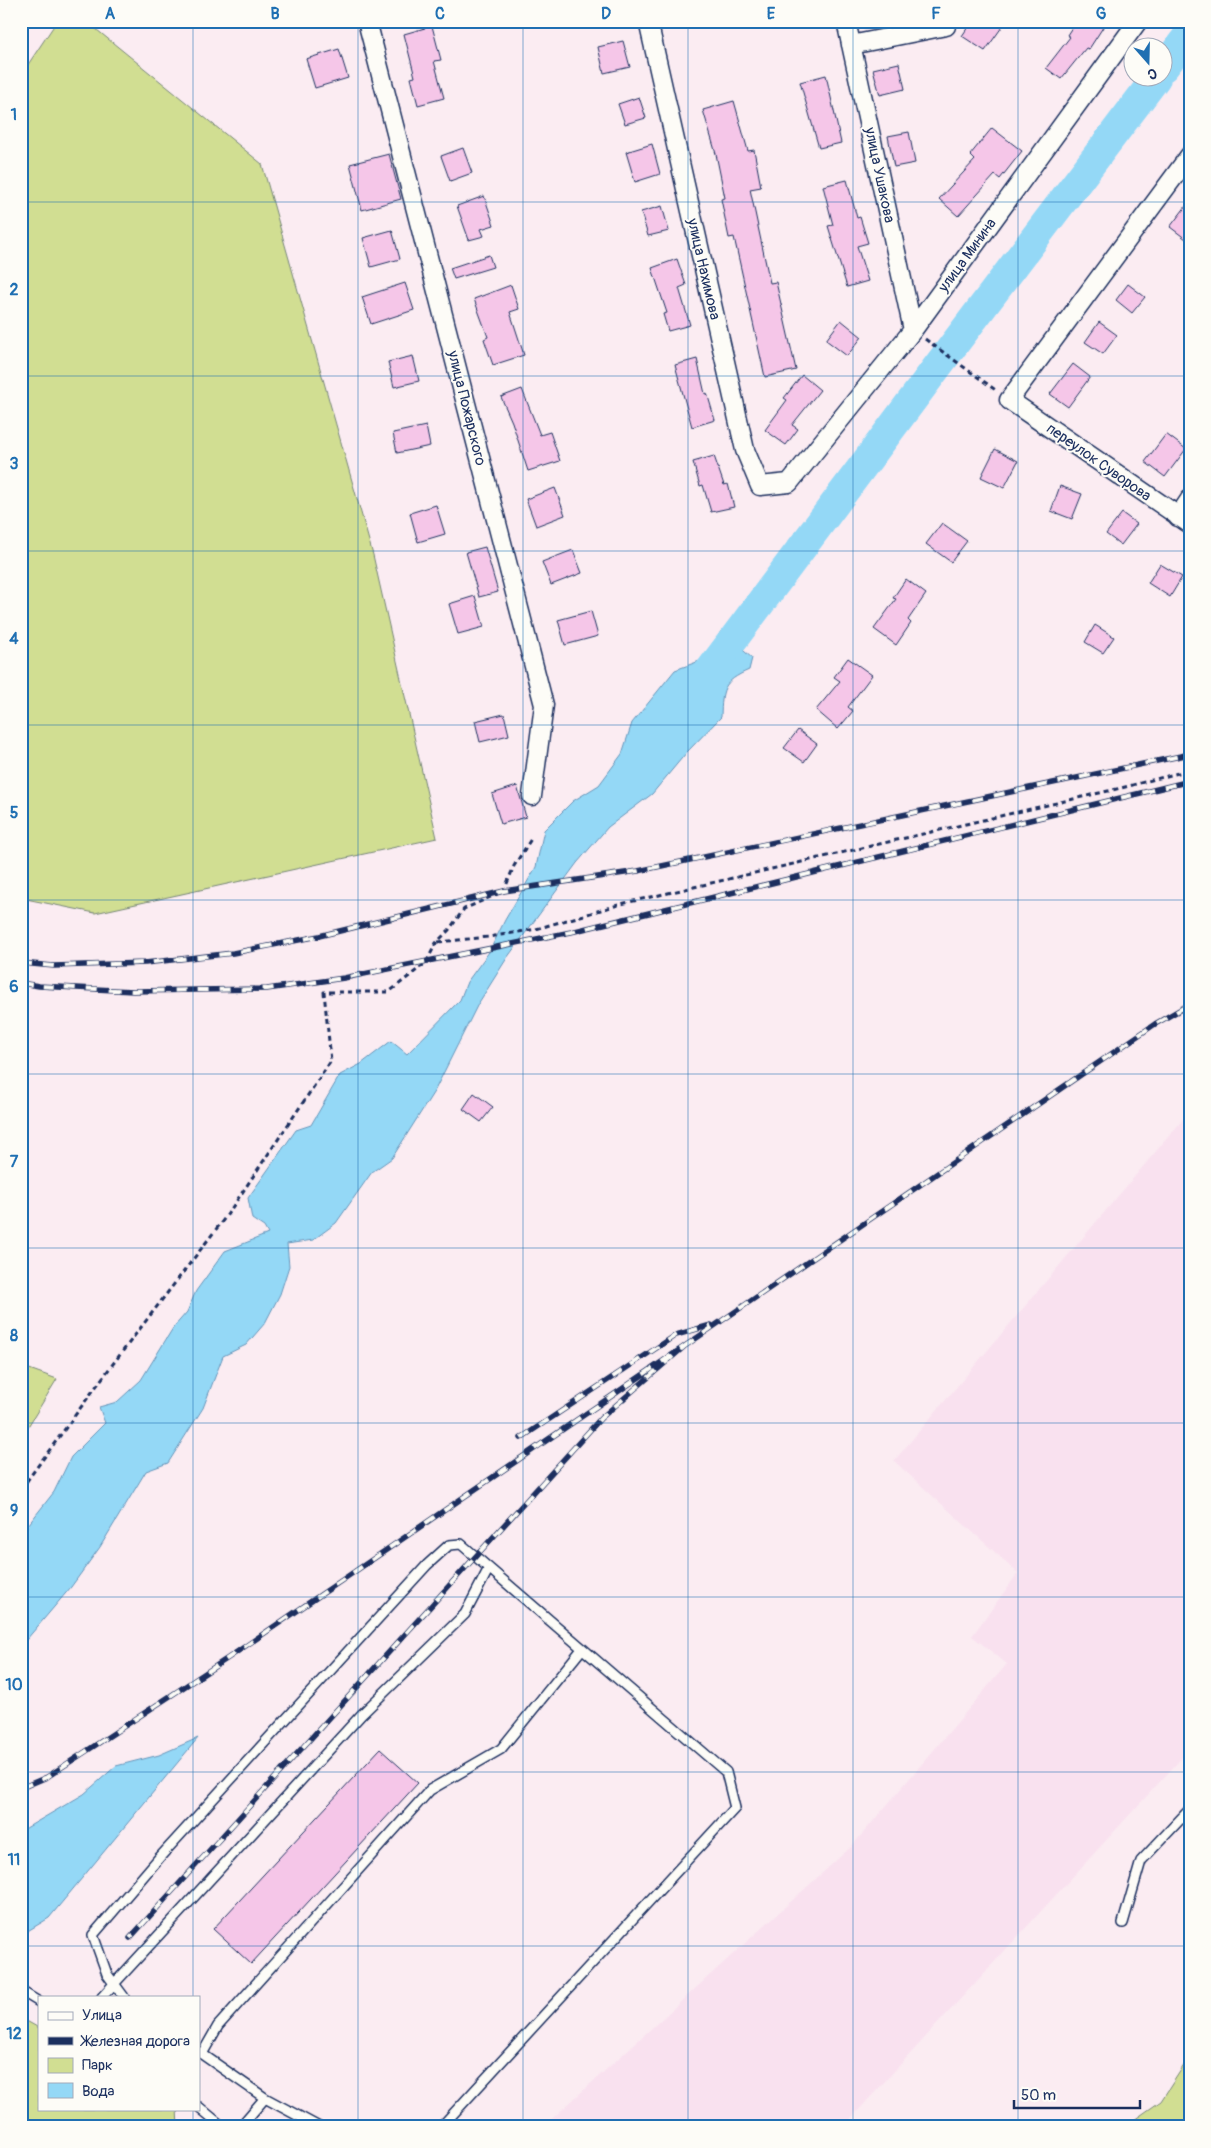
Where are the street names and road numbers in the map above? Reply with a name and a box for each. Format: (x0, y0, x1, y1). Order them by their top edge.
street label: улица Ушакова (860, 125, 899, 225)
street label: улица Минина (934, 215, 1001, 297)
street label: улица Нахимова (682, 216, 724, 322)
street label: улица Пожарского (443, 348, 490, 468)
street label: переулок Суворова (1043, 419, 1155, 506)

